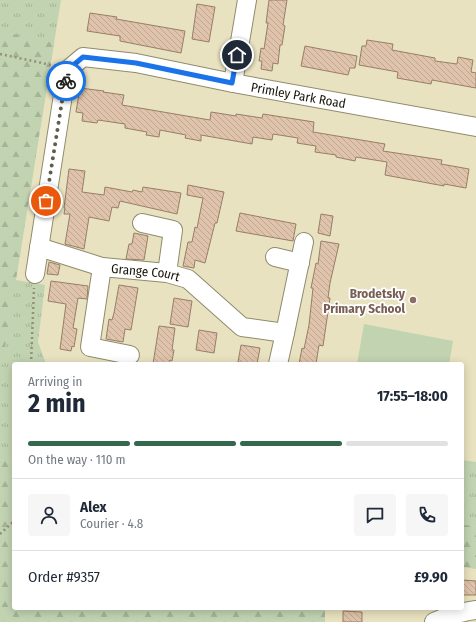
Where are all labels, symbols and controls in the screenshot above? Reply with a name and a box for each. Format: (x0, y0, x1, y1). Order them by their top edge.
pin (220, 38, 254, 72)
icon: home (226, 44, 248, 66)
courier (46, 61, 86, 101)
icon: bike (55, 70, 77, 92)
street label: Primley Park Road (250, 79, 347, 111)
pin (29, 184, 63, 218)
icon: bag (35, 190, 57, 212)
street label: Grange Court (111, 260, 182, 284)
place label: Brodetsky Primary School (323, 286, 406, 316)
marker: Brodetsky Primary School (408, 295, 418, 305)
text: Arriving in (28, 374, 82, 389)
text: 17:55–18:00 (377, 387, 448, 405)
text: 2 min (28, 388, 86, 419)
text: On the way · 110 m (28, 452, 126, 467)
button: person (28, 494, 70, 536)
button: chat (354, 494, 396, 536)
button: phone (406, 494, 448, 536)
text: Alex (80, 498, 107, 516)
text: Courier · 4.8 (80, 516, 143, 531)
text: Order #9357 (28, 568, 100, 586)
text: £9.90 (414, 568, 448, 586)

